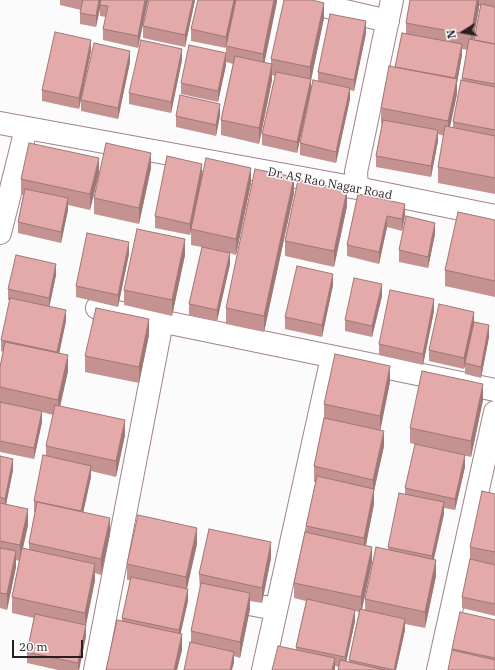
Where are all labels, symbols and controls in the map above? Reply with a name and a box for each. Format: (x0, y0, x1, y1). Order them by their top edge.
north arrow (443, 12, 483, 52)
text: N (444, 29, 459, 40)
street label: Dr. AS Rao Nagar Road (267, 165, 393, 203)
scale bar (14, 632, 85, 658)
text: 20 m (19, 639, 48, 654)

